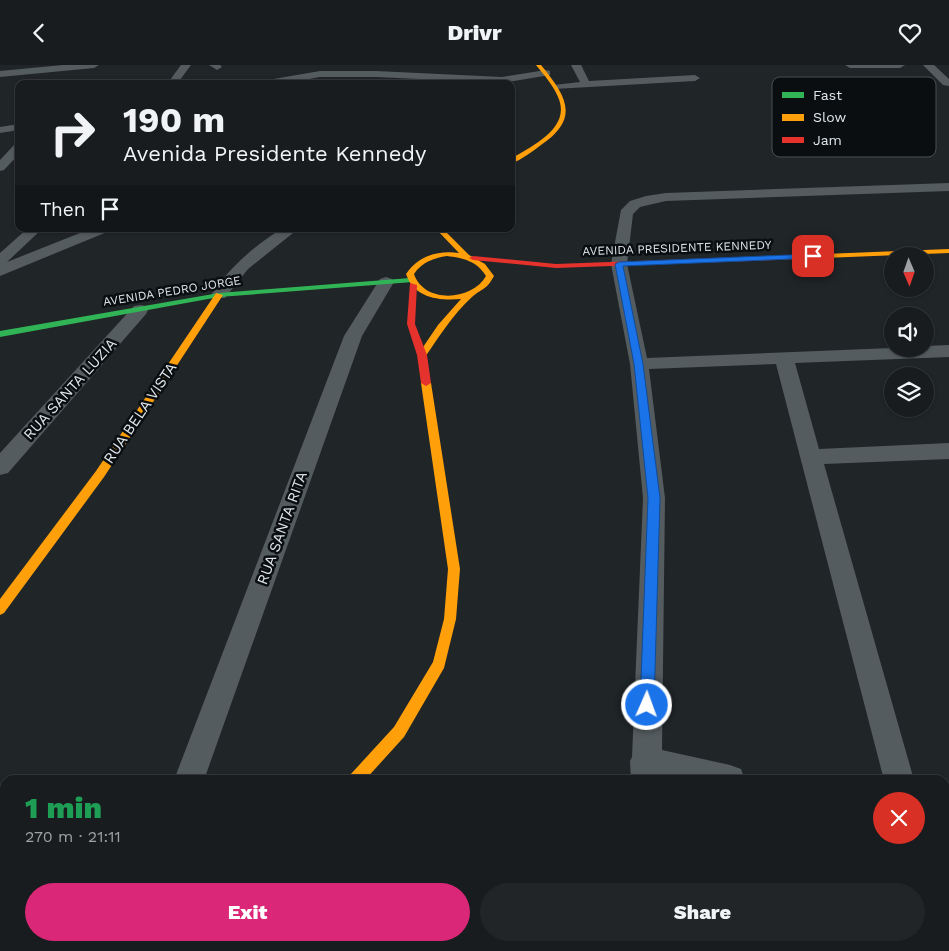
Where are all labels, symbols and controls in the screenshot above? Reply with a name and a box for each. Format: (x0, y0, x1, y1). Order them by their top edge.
icon: back (25, 19, 53, 47)
icon: heart (896, 19, 924, 47)
text: Drivr (447, 20, 502, 45)
legend (772, 77, 936, 157)
text: Fast (813, 87, 842, 103)
text: 190 m (123, 99, 225, 141)
icon: right (40, 100, 105, 165)
text: Slow (813, 109, 846, 125)
text: Jam (813, 132, 842, 148)
text: Avenida Presidente Kennedy (123, 141, 426, 166)
icon: arrive (96, 195, 124, 223)
text: Then (40, 198, 86, 221)
pin (792, 235, 834, 277)
street label: AVENIDA PRESIDENTE KENNEDY (582, 238, 772, 258)
icon: arrive (799, 242, 827, 270)
north arrow (884, 247, 934, 297)
map controls (884, 247, 934, 417)
street label: AVENIDA PEDRO JORGE (102, 273, 242, 309)
button: sound (884, 307, 934, 357)
street label: RUA SANTA LUZIA (20, 334, 120, 443)
street label: RUA BELA VISTA (100, 359, 180, 467)
button: layers (884, 367, 934, 417)
street label: RUA SANTA RITA (253, 469, 311, 587)
position arrow (620, 678, 672, 730)
text: 1 min (25, 790, 102, 825)
button: close (873, 792, 925, 844)
text: 270 m · 21:11 (25, 827, 121, 846)
button: Exit (25, 883, 470, 941)
button: Share (480, 883, 925, 941)

